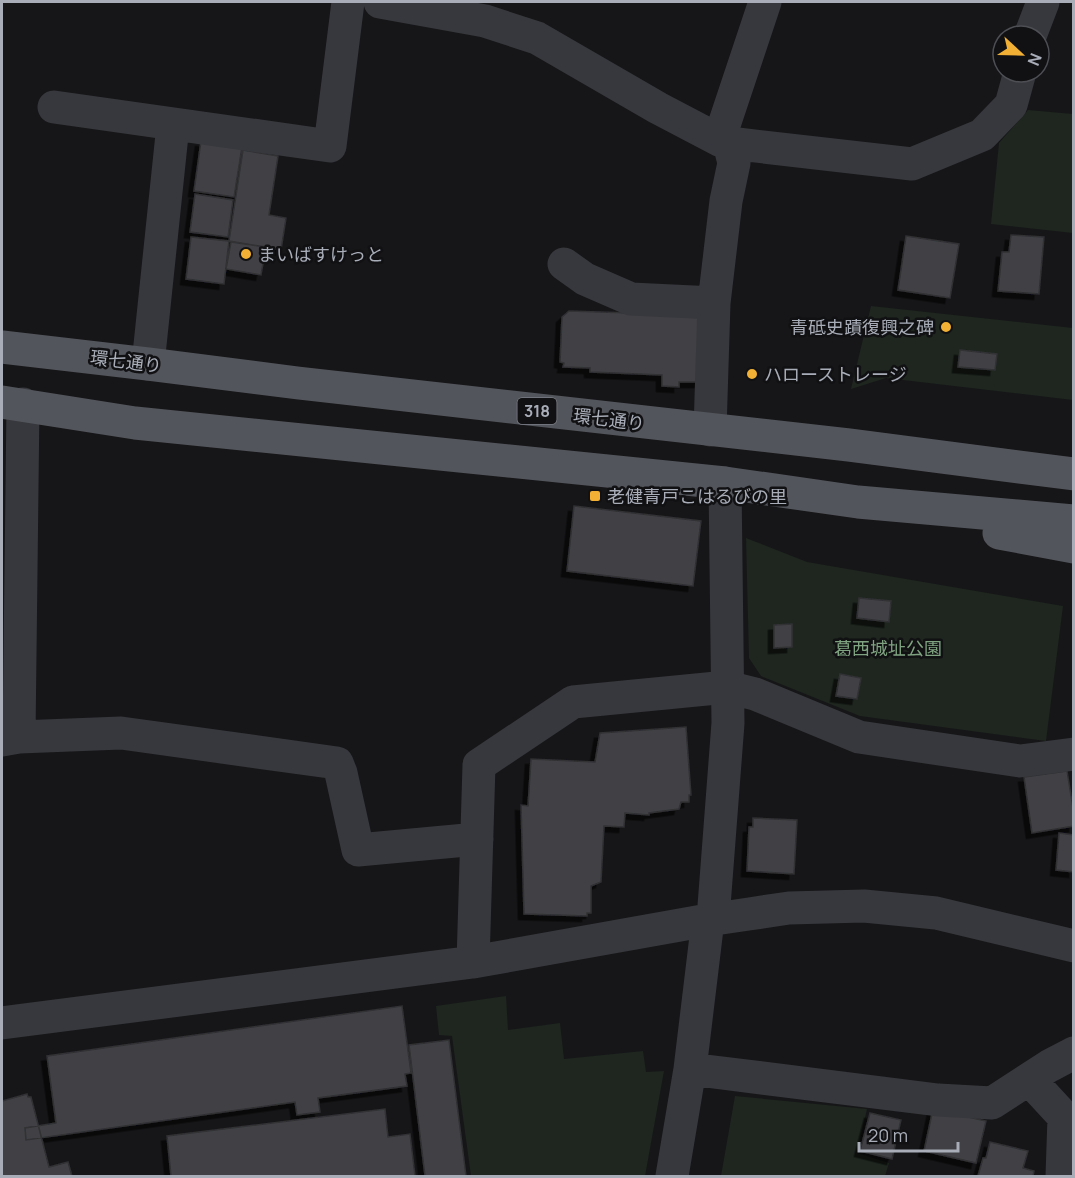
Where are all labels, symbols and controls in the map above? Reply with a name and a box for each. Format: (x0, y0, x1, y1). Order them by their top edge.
north arrow (991, 24, 1051, 84)
text: N (1023, 50, 1047, 69)
place label: まいばすけっと (258, 242, 384, 266)
marker: まいばすけっと (239, 247, 253, 261)
place label: 青砥史蹟復興之碑 (790, 315, 934, 339)
marker: 青砥史蹟復興之碑 (939, 320, 953, 334)
street label: 環七通り (89, 345, 163, 377)
place label: ハローストレージ (764, 362, 907, 386)
marker: ハローストレージ (745, 367, 759, 381)
road number: 318 (518, 398, 556, 424)
street label: 環七通り (572, 403, 646, 435)
place label: 老健青戸こはるびの里 (607, 484, 787, 508)
marker: 老健青戸こはるびの里 (588, 489, 602, 503)
park label: 葛西城址公園 (834, 636, 942, 660)
scale bar (859, 1115, 958, 1153)
text: 20 m (868, 1123, 908, 1147)

